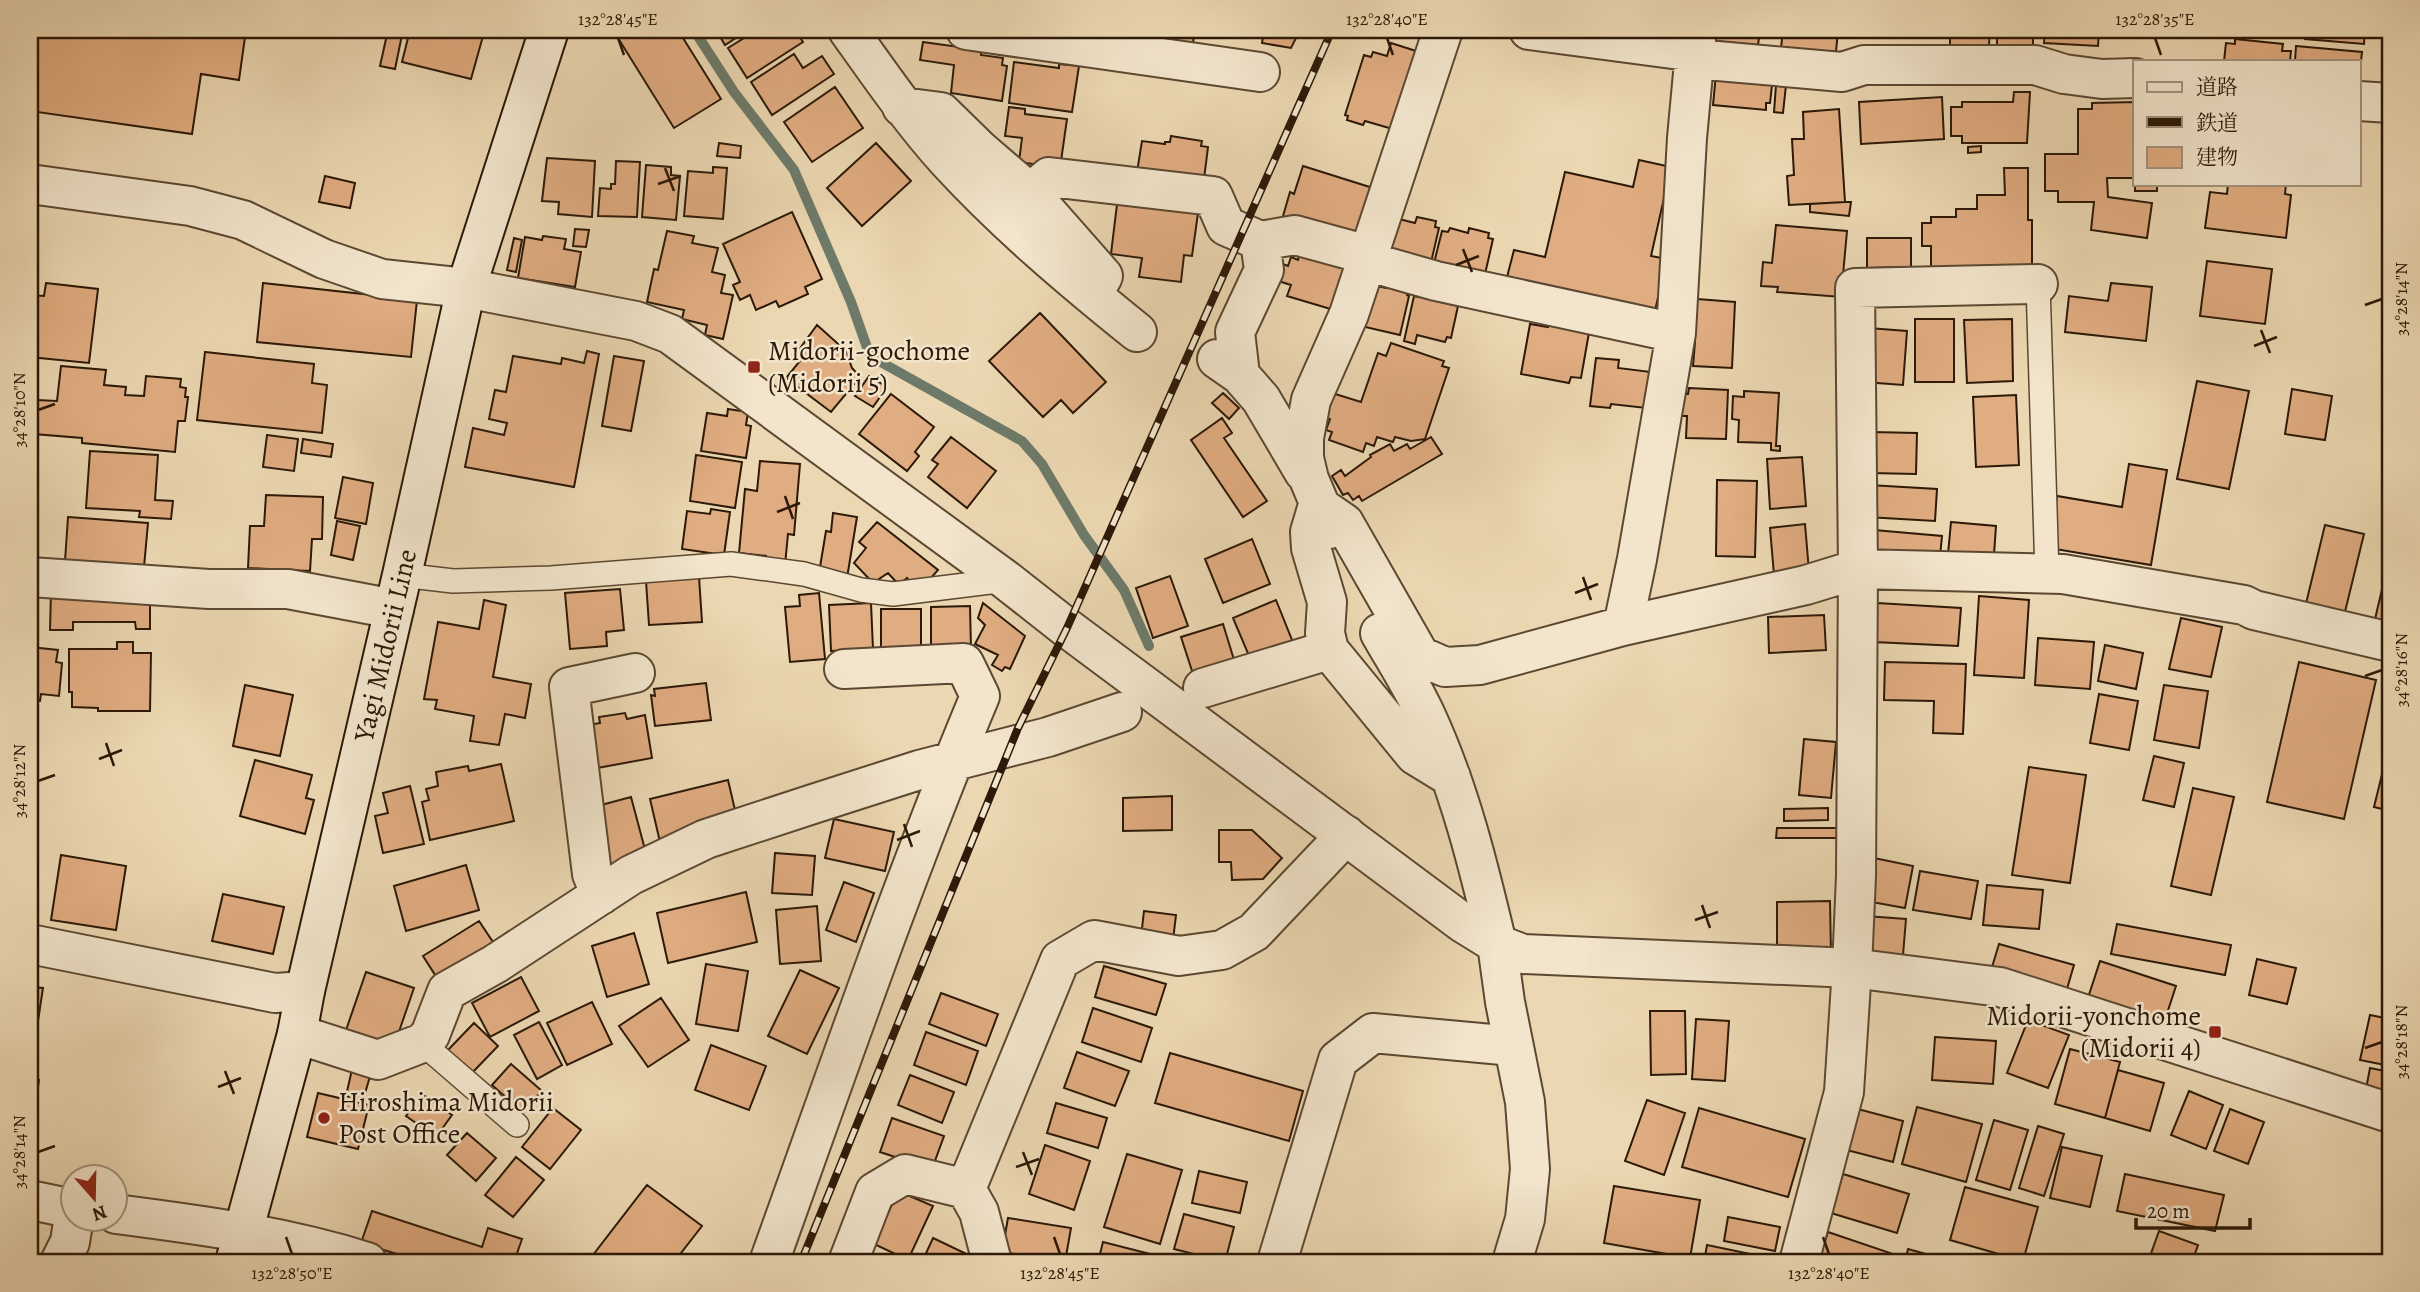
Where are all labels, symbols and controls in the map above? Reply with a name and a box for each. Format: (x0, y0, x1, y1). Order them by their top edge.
text: 132°28'45"E (578, 7, 658, 31)
text: 132°28'40"E (1346, 7, 1428, 31)
text: 132°28'35"E (2115, 7, 2195, 31)
legend (2133, 60, 2360, 186)
text: 道路 (2196, 73, 2238, 101)
text: 鉄道 (2196, 109, 2238, 137)
text: 建物 (2196, 143, 2238, 171)
text: 34°28'14"N (2389, 262, 2413, 336)
place label: Midorii-gochome (Midorii 5) (768, 332, 970, 402)
marker: Midorii-gochome (Midorii 5) (746, 359, 762, 375)
text: 34°28'10"N (7, 372, 31, 448)
street label: Yagi Midorii Line (345, 545, 426, 746)
text: 34°28'16"N (2389, 633, 2413, 707)
text: 34°28'12"N (7, 744, 31, 818)
place label: Midorii-yonchome (Midorii 4) (1986, 997, 2201, 1067)
text: 34°28'18"N (2389, 1005, 2413, 1079)
marker: Midorii-yonchome (Midorii 4) (2207, 1024, 2223, 1040)
place label: Hiroshima Midorii Post Office (338, 1083, 554, 1153)
marker: Hiroshima Midorii Post Office (316, 1110, 332, 1126)
text: 34°28'14"N (7, 1115, 31, 1189)
north arrow (60, 1162, 130, 1232)
scale bar (2136, 1187, 2250, 1231)
text: 20 m (2147, 1197, 2190, 1225)
text: N (88, 1198, 110, 1228)
text: 132°28'50"E (251, 1261, 333, 1285)
text: 132°28'45"E (1020, 1261, 1100, 1285)
text: 132°28'40"E (1788, 1261, 1870, 1285)

